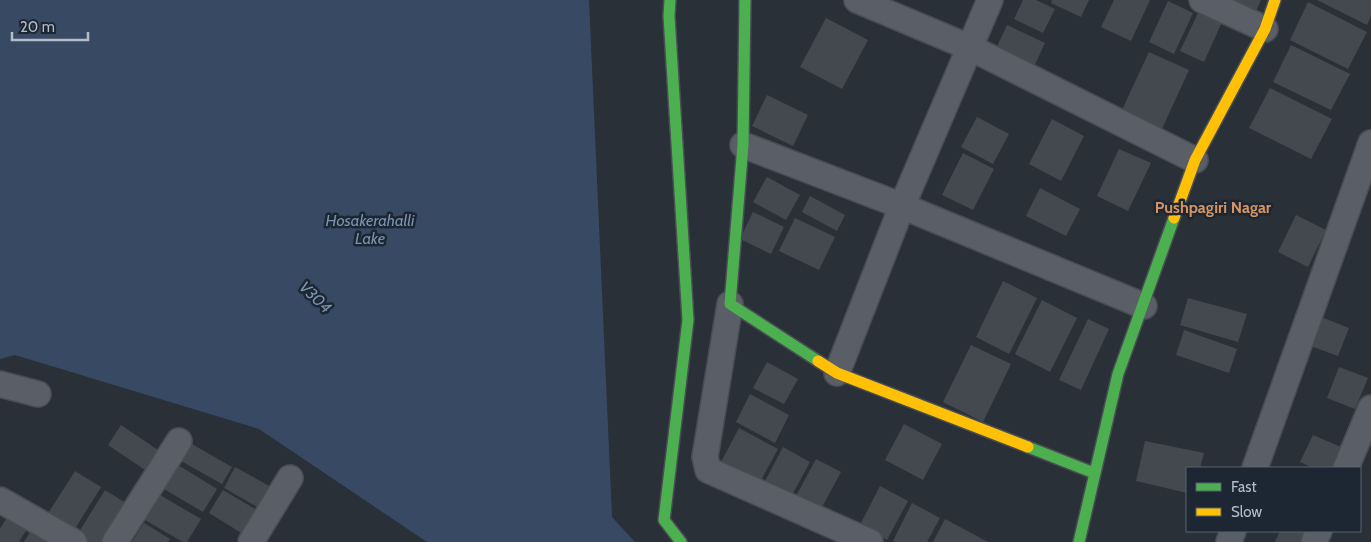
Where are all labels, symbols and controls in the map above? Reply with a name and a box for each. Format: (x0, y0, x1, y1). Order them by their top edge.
scale bar (12, 10, 89, 42)
text: 20 m (20, 18, 55, 36)
district label: Pushpagiri Nagar (1155, 198, 1272, 217)
water label: Hosakerahalli Lake (326, 211, 415, 248)
water label: V304 (296, 278, 336, 317)
legend (1186, 467, 1361, 532)
text: Fast (1231, 478, 1256, 496)
text: Slow (1231, 503, 1262, 521)

